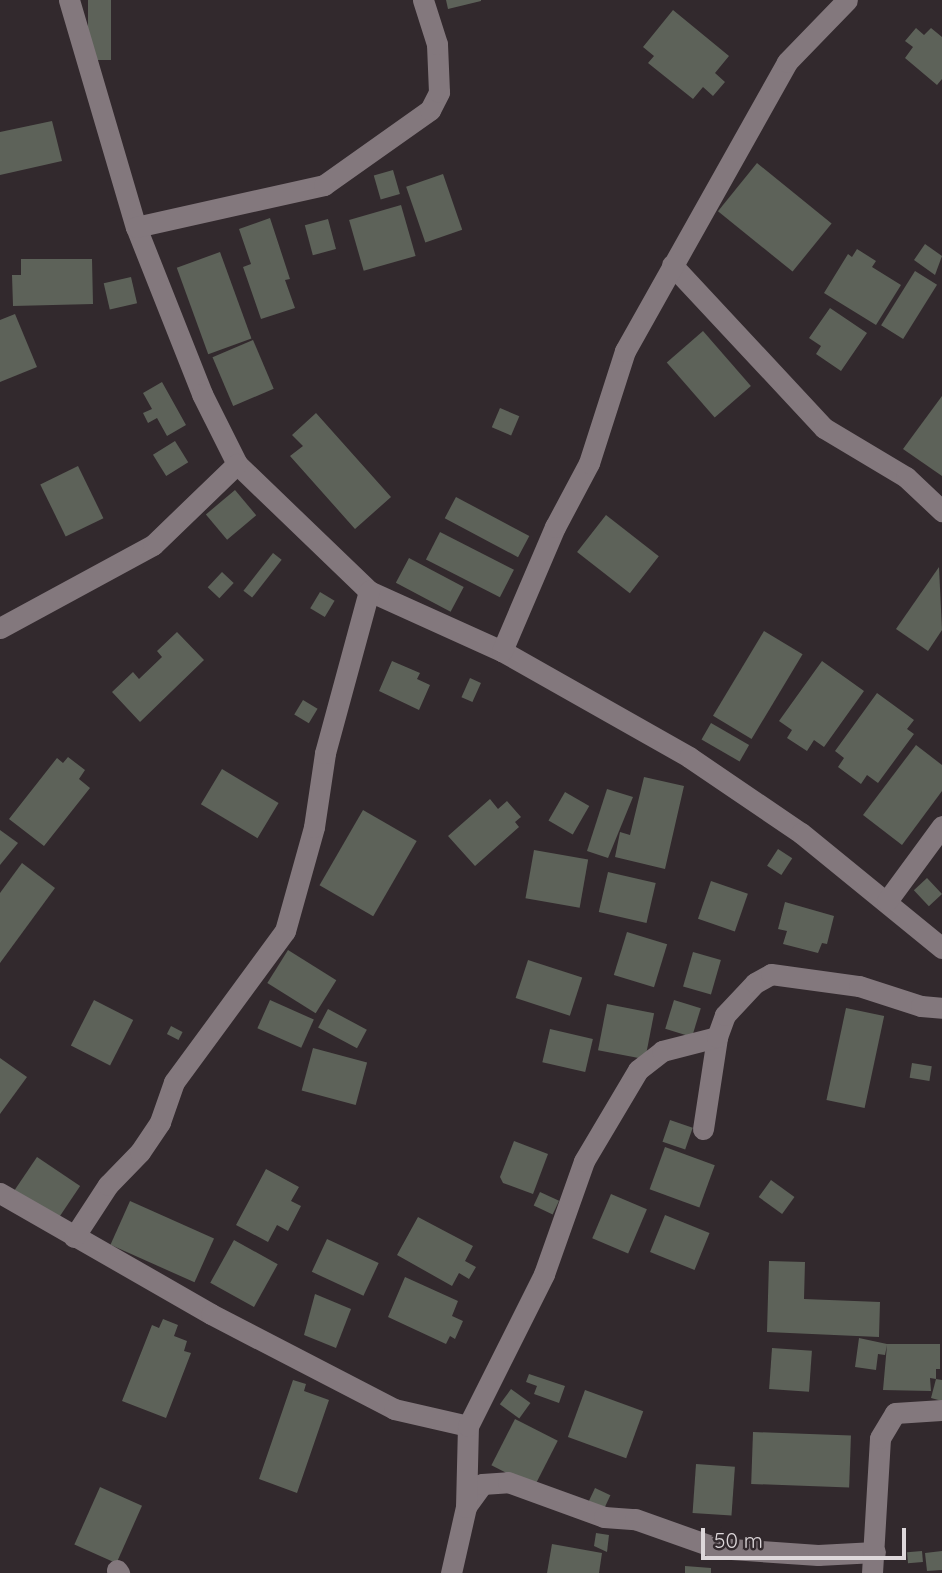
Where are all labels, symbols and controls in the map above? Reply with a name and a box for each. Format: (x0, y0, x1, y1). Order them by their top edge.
scale bar (704, 1514, 909, 1558)
text: 50 m (714, 1527, 763, 1553)

